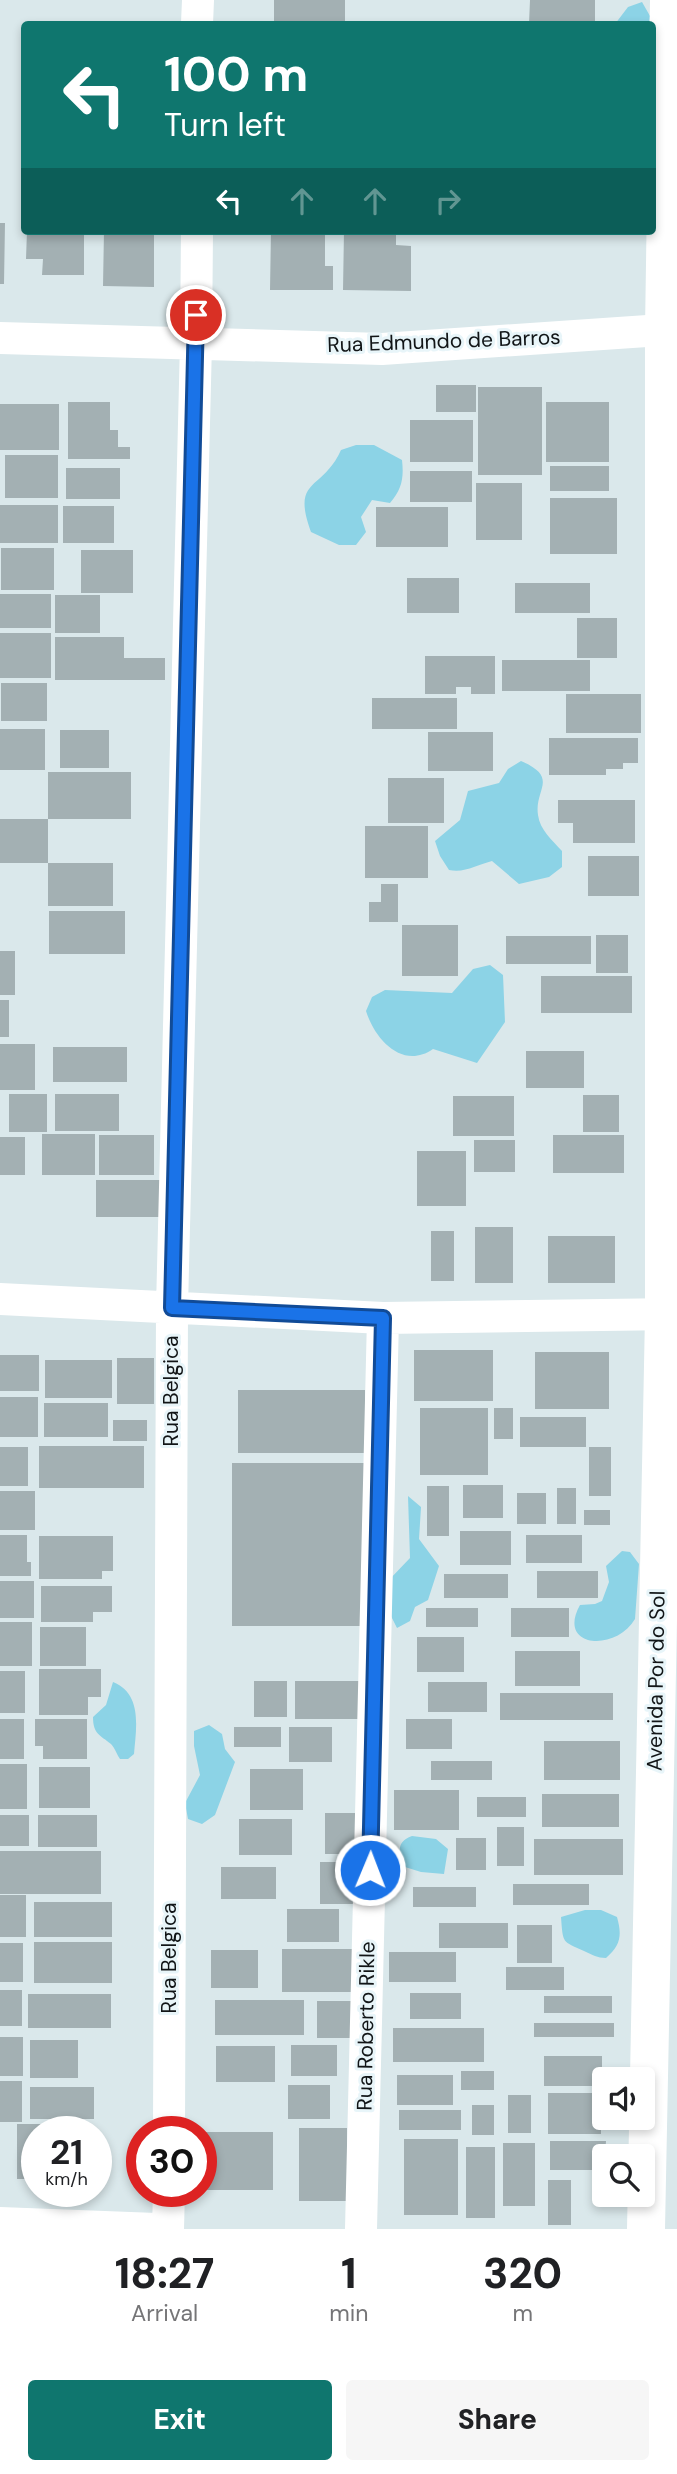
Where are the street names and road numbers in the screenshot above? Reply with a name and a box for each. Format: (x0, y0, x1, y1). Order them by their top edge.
street label: Rua Edmundo de Barros (327, 323, 561, 359)
street label: Rua Belgica (157, 1336, 185, 1447)
street label: Avenida Por do Sol (640, 1591, 672, 1771)
street label: Rua Belgica (155, 1903, 183, 2014)
street label: Rua Roberto Rikle (351, 1941, 381, 2111)

